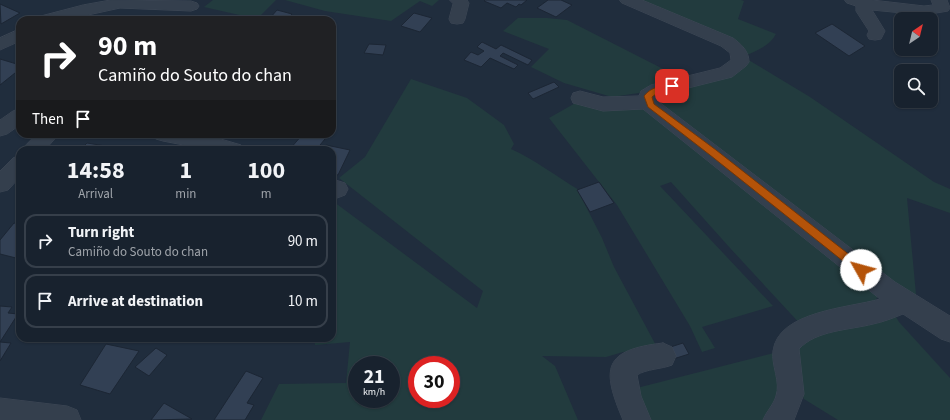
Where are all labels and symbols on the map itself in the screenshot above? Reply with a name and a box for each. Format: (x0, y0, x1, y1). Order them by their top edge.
north arrow (894, 12, 938, 56)
pin (655, 69, 689, 103)
position arrow (840, 249, 882, 291)
speed limit sign: 30 (408, 356, 460, 408)

